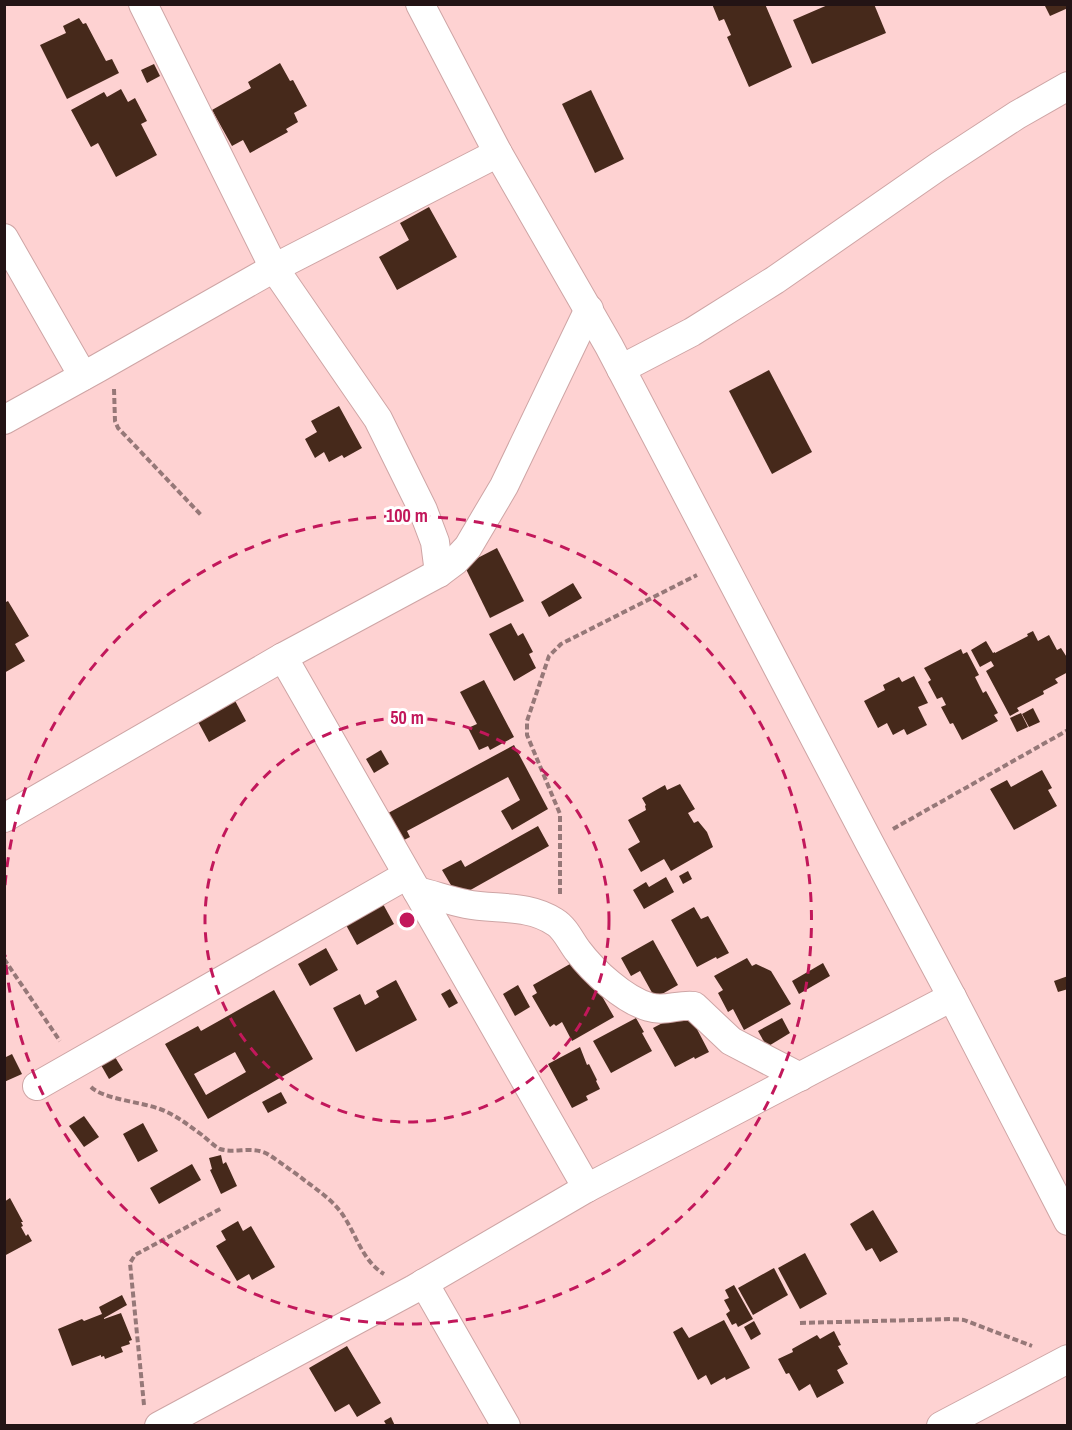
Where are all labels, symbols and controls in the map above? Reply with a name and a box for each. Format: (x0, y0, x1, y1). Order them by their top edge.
text: 100 m (386, 503, 428, 528)
text: 50 m (390, 705, 424, 730)
centre of rings (397, 910, 417, 930)

